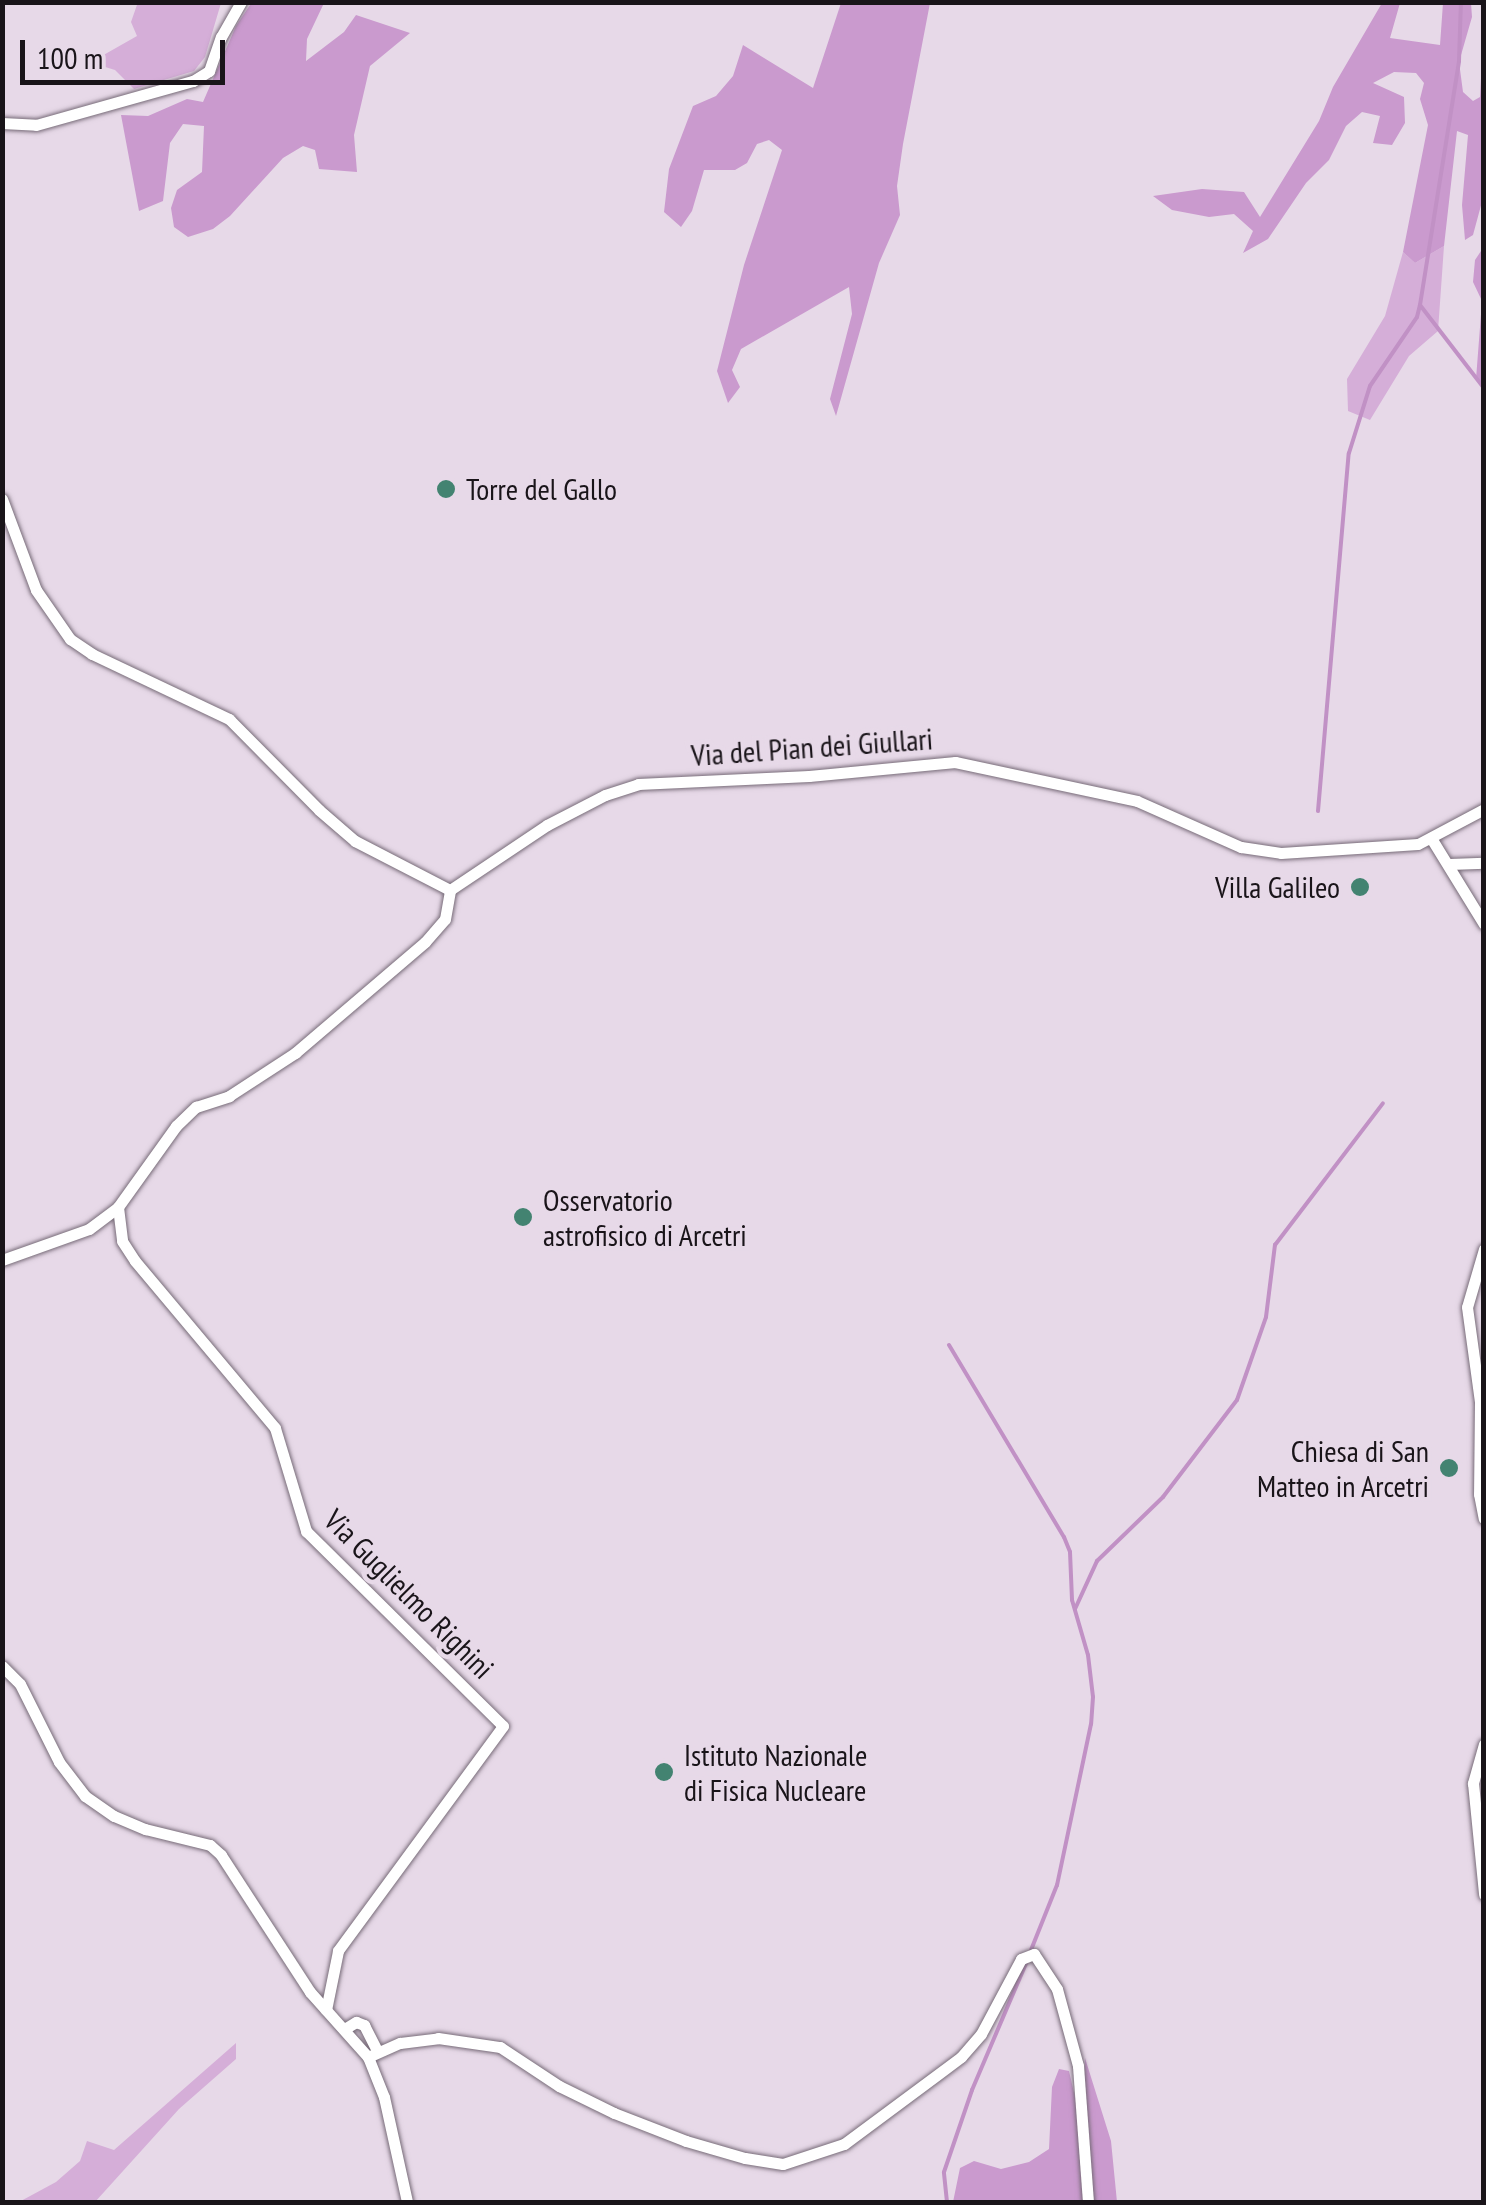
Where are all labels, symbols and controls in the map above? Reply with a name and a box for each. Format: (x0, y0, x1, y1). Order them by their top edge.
scale bar (25, 20, 230, 82)
text: 100 m (37, 38, 103, 77)
place label: Torre del Gallo (466, 471, 617, 507)
marker: Torre del Gallo (435, 478, 457, 500)
street label: Via del Pian dei Giullari (690, 721, 934, 773)
place label: Villa Galileo (1215, 869, 1340, 905)
marker: Villa Galileo (1349, 876, 1371, 898)
place label: Osservatorio astrofisico di Arcetri (543, 1182, 748, 1252)
marker: Osservatorio astrofisico di Arcetri (512, 1206, 534, 1228)
place label: Chiesa di San Matteo in Arcetri (1256, 1433, 1429, 1504)
marker: Chiesa di San Matteo in Arcetri (1438, 1457, 1460, 1479)
street label: Via Guglielmo Righini (317, 1502, 501, 1686)
place label: Istituto Nazionale di Fisica Nucleare (684, 1737, 867, 1808)
marker: Istituto Nazionale di Fisica Nucleare (653, 1761, 675, 1783)

